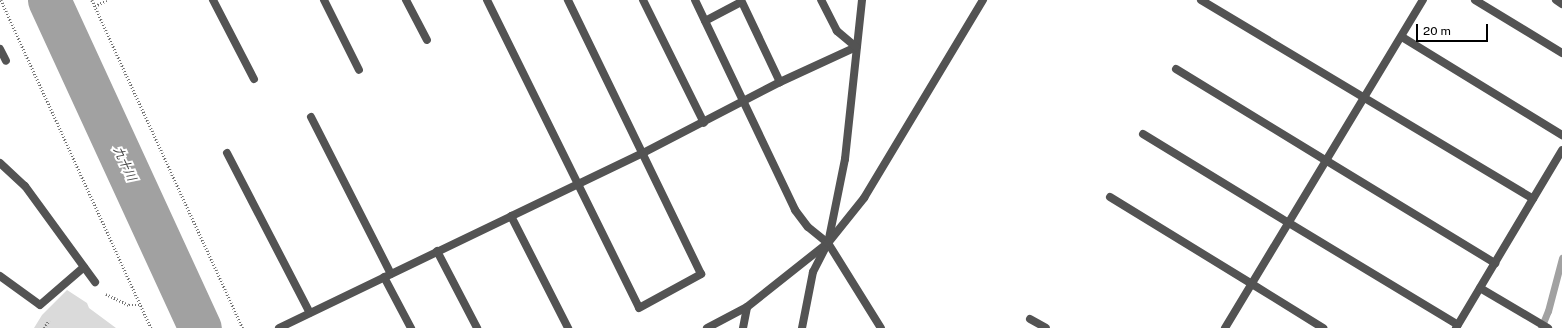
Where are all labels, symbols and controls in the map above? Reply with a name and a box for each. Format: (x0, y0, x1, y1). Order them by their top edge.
scale bar (1418, 16, 1490, 42)
text: 20 m (1423, 24, 1451, 38)
water label: 九十川 (110, 145, 138, 183)

